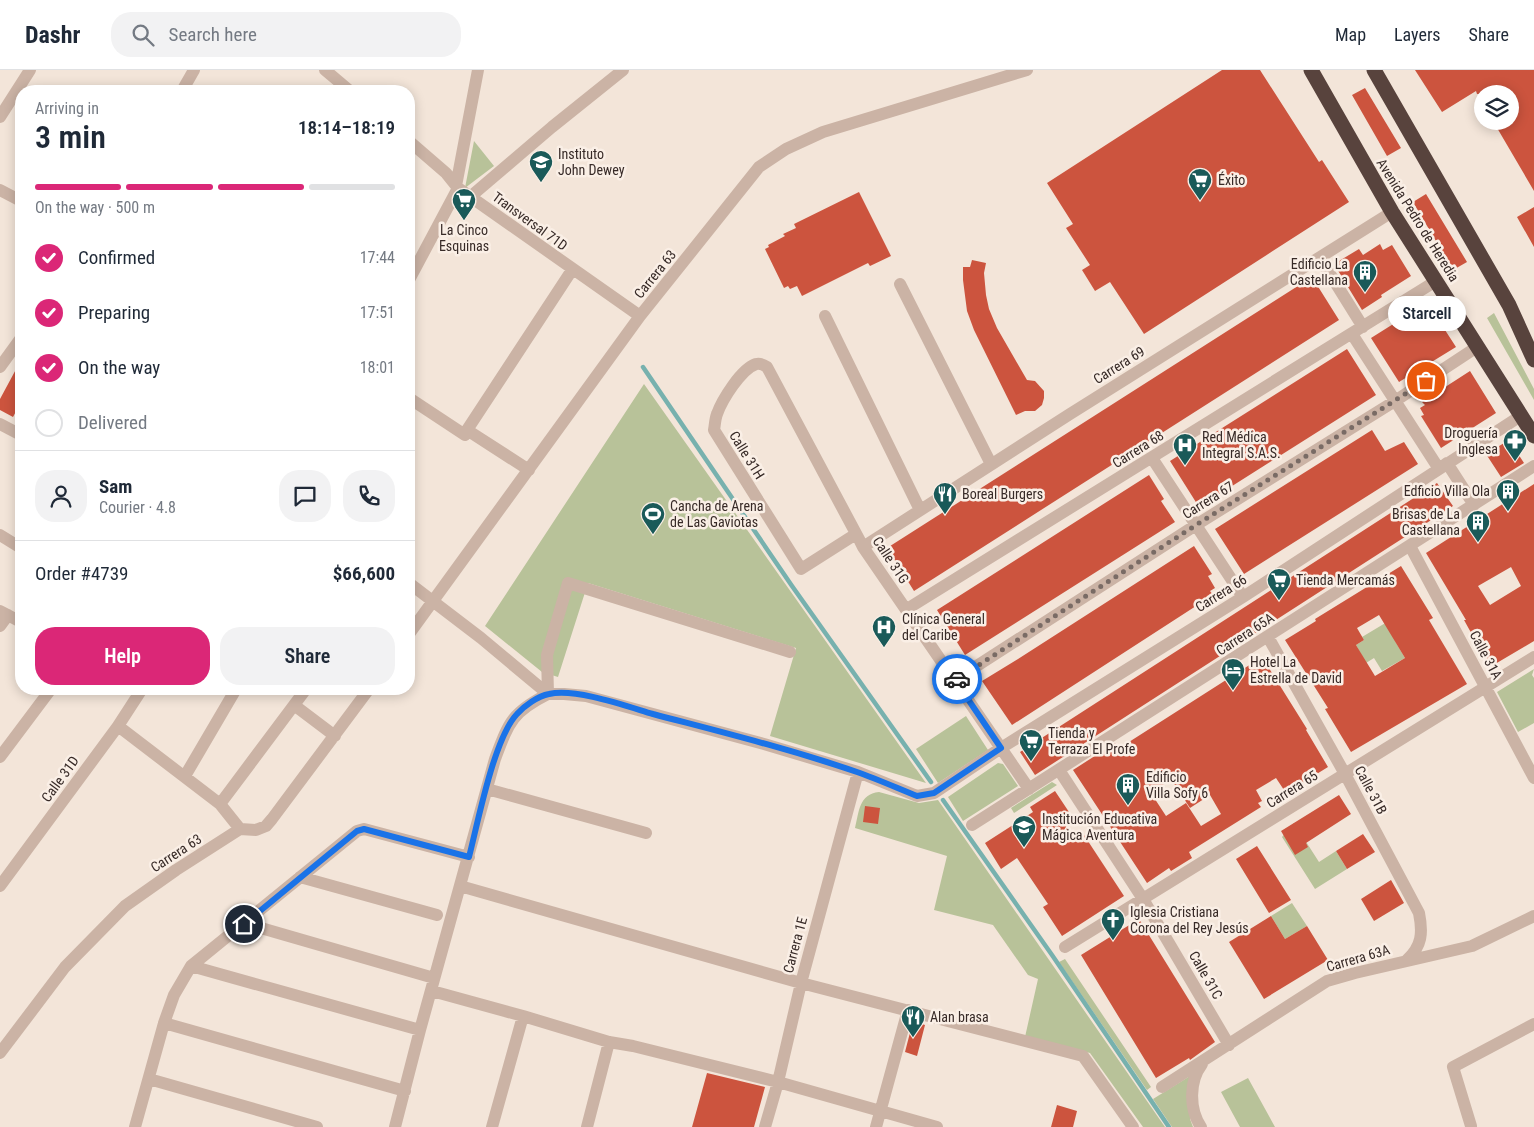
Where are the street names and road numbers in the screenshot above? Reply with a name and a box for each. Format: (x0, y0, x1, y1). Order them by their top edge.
street label: Avenida Pedro de Heredia (1374, 155, 1462, 285)
street label: Transversal 71D (489, 188, 571, 254)
street label: Carrera 63 (631, 247, 679, 301)
street label: Carrera 69 (1090, 343, 1148, 387)
street label: Carrera 68 (1109, 427, 1167, 471)
street label: Calle 31H (726, 428, 768, 482)
street label: Carrera 67 (1179, 478, 1237, 522)
street label: Calle 31G (870, 534, 912, 586)
street label: Carrera 66 (1192, 571, 1250, 615)
street label: Carrera 65A (1213, 609, 1277, 659)
street label: Calle 31A (1467, 628, 1505, 682)
street label: Calle 31D (38, 753, 82, 805)
street label: Calle 31B (1352, 763, 1390, 817)
street label: Carrera 65 (1263, 767, 1321, 811)
street label: Carrera 63 (148, 831, 204, 875)
street label: Carrera 1E (780, 915, 810, 975)
street label: Carrera 63A (1324, 941, 1392, 975)
street label: Calle 31C (1186, 948, 1226, 1002)

